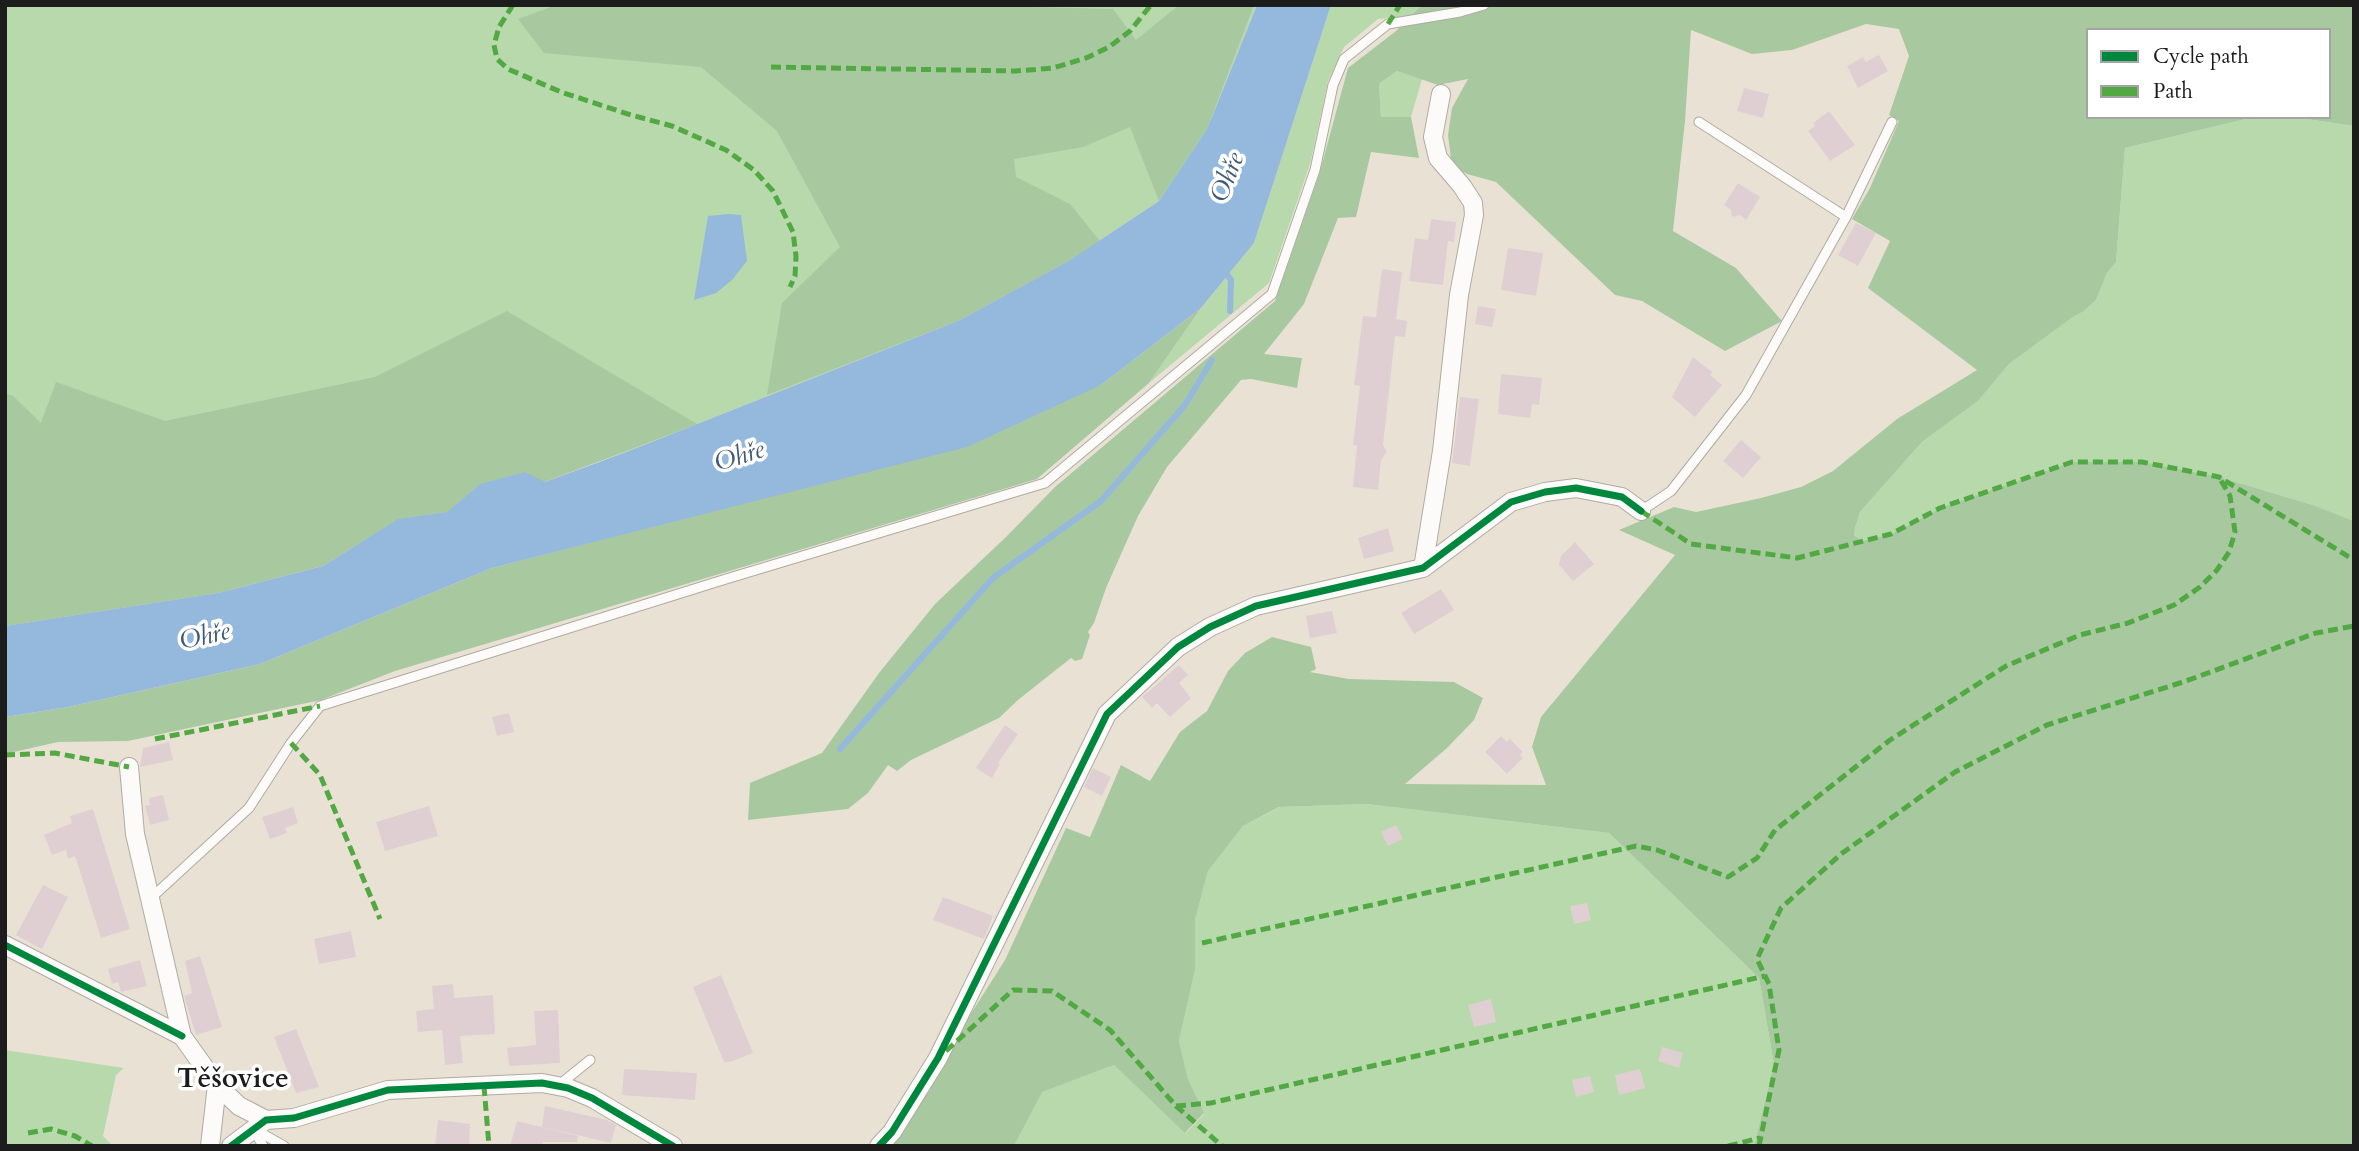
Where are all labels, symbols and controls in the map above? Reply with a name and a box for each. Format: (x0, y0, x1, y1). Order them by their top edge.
legend (2086, 28, 2331, 119)
text: Cycle path (2153, 42, 2249, 71)
text: Path (2153, 77, 2193, 106)
water label: Ohře (1205, 149, 1253, 207)
water label: Ohře (711, 435, 769, 481)
water label: Ohře (177, 617, 233, 659)
district label: Těšovice (177, 1064, 289, 1098)

